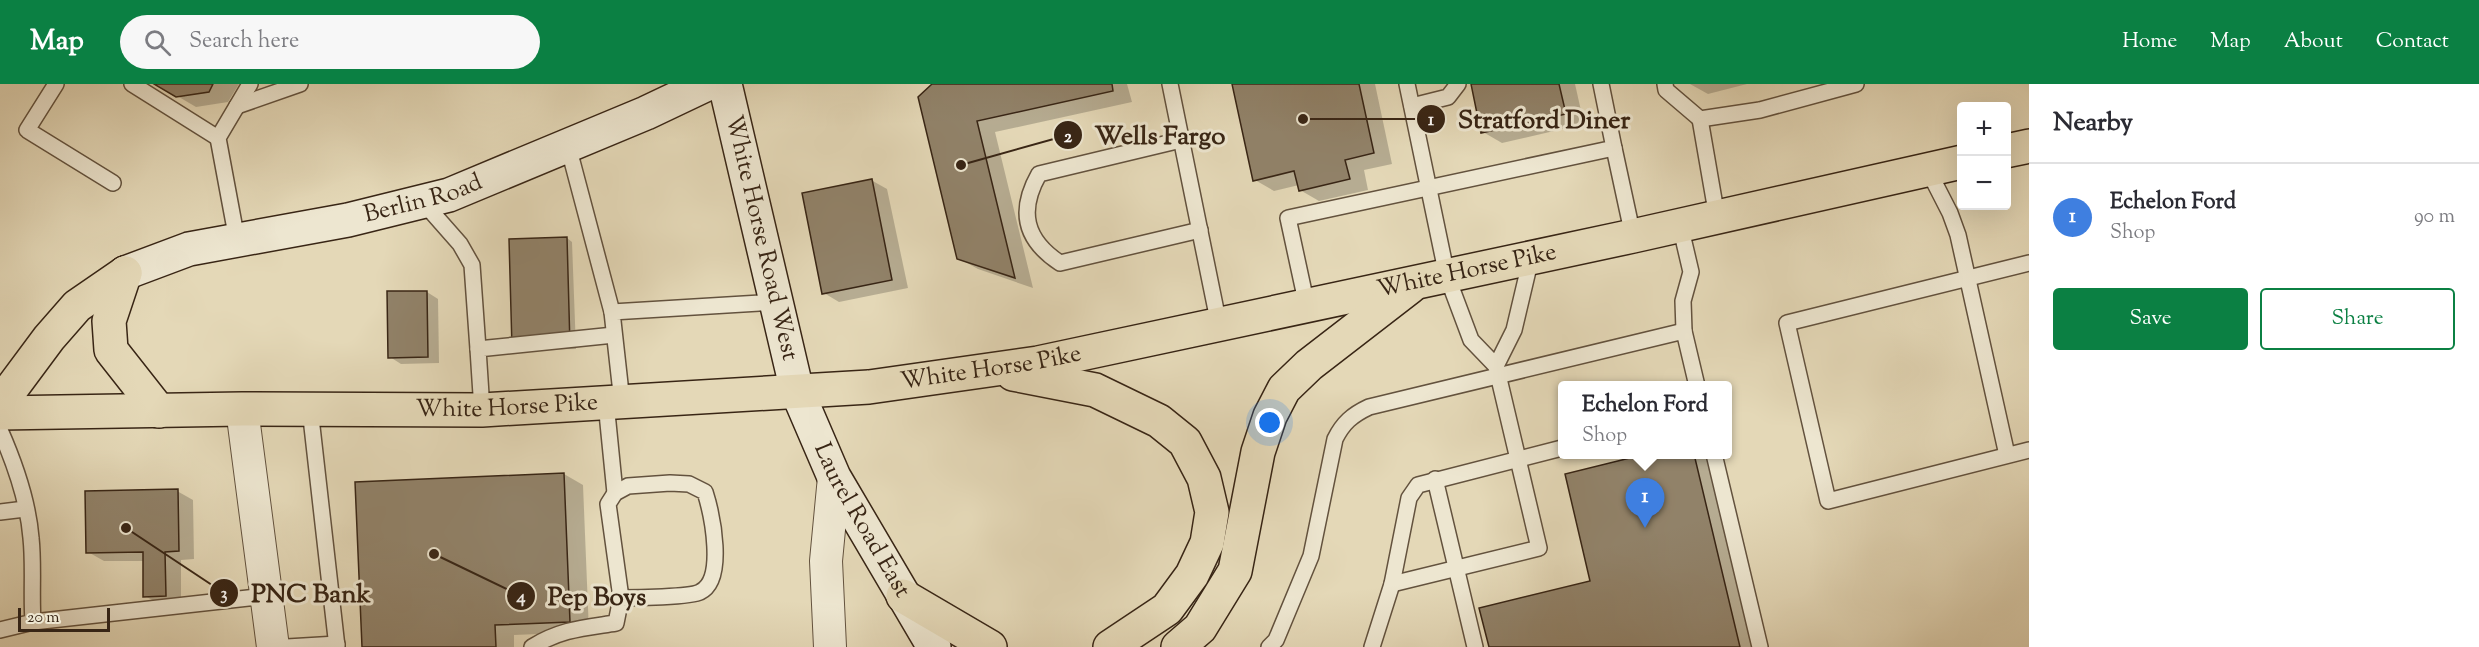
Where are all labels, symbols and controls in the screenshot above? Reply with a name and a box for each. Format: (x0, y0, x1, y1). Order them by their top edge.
search box (120, 15, 540, 69)
text: Map (30, 22, 84, 62)
icon: search (141, 26, 174, 59)
text: Search here (189, 26, 299, 58)
text: Home (2122, 27, 2177, 57)
text: Map (2210, 27, 2251, 57)
text: About (2284, 27, 2343, 57)
text: Contact (2376, 27, 2449, 57)
callout: Stratford Diner (1416, 97, 1642, 141)
map controls (1957, 102, 2011, 210)
button: + (1957, 102, 2011, 156)
text: Stratford Diner (1458, 103, 1630, 140)
text: Nearby (2053, 105, 2133, 142)
text: 1 (1428, 108, 1435, 134)
street label: White Horse Road West (716, 112, 806, 364)
callout: Wells Fargo (1053, 113, 1237, 157)
text: Wells Fargo (1095, 119, 1225, 156)
text: 2 (1064, 125, 1073, 151)
button: − (1957, 156, 2011, 210)
street label: Berlin Road (360, 166, 488, 232)
text: Echelon Ford (2110, 187, 2236, 219)
text: 1 (2069, 203, 2076, 232)
text: 90 m (2414, 203, 2455, 232)
text: Shop (2110, 219, 2155, 248)
street label: White Horse Pike (1374, 236, 1560, 307)
button: Save (2053, 288, 2248, 350)
button: Share (2260, 288, 2455, 350)
street label: White Horse Pike (898, 337, 1085, 399)
popup (1558, 381, 1732, 459)
street label: White Horse Pike (416, 386, 599, 427)
text: Echelon Ford (1582, 390, 1708, 422)
your location (1255, 408, 1284, 437)
text: Shop (1582, 422, 1627, 451)
street label: Laurel Road East (804, 438, 918, 604)
pin: 1 (1626, 478, 1664, 528)
callout: PNC Bank (209, 571, 383, 615)
callout: Pep Boys (506, 574, 658, 618)
text: PNC Bank (251, 577, 372, 614)
text: Pep Boys (548, 580, 646, 617)
text: 3 (220, 582, 228, 608)
text: 4 (515, 585, 526, 611)
scale bar (18, 605, 110, 632)
text: 20 m (27, 607, 60, 630)

